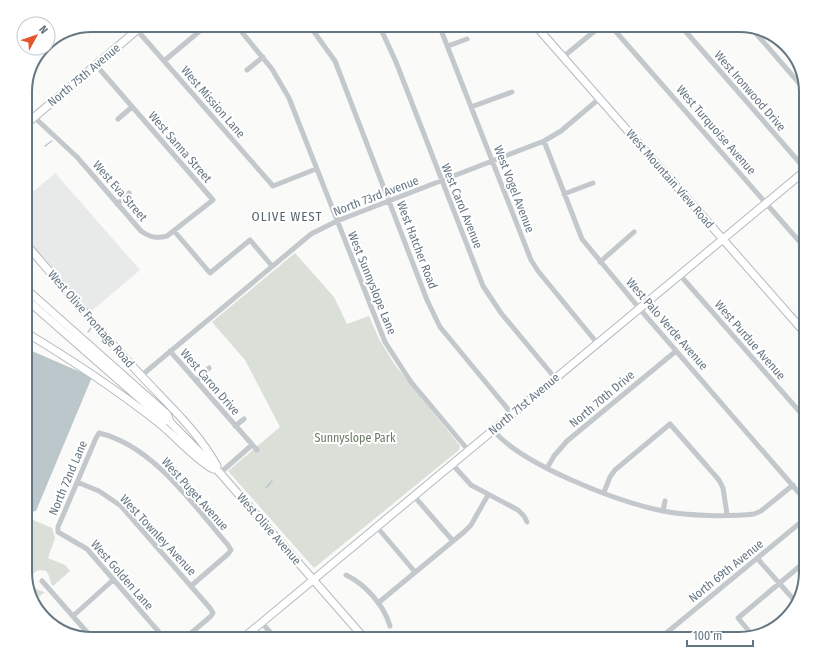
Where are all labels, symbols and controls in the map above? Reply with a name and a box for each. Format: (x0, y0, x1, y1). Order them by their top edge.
north arrow (16, 16, 56, 56)
text: N (36, 23, 50, 37)
street label: North 75th Avenue (45, 41, 123, 109)
street label: West Ironwood Drive (711, 48, 789, 134)
street label: West Mission Lane (178, 63, 248, 141)
street label: West Turquoise Avenue (673, 82, 759, 178)
street label: West Sanna Street (145, 109, 215, 185)
street label: West Mountain View Road (623, 127, 717, 231)
street label: West Vogel Avenue (491, 143, 537, 235)
street label: West Eva Street (90, 158, 150, 224)
street label: West Carol Avenue (439, 161, 486, 251)
street label: North 73rd Avenue (331, 173, 421, 219)
street label: West Hatcher Road (394, 199, 440, 291)
district label: OLIVE WEST (252, 209, 322, 224)
street label: West Sunnyslope Lane (345, 229, 399, 337)
street label: West Olive Frontage Road (45, 267, 137, 371)
street label: West Palo Verde Avenue (623, 275, 711, 373)
street label: West Purdue Avenue (712, 298, 788, 382)
street label: West Caron Drive (177, 346, 243, 418)
street label: North 70th Drive (567, 368, 637, 430)
street label: North 71st Avenue (486, 370, 562, 438)
park label: Sunnyslope Park (314, 431, 396, 445)
street label: North 72nd Lane (46, 438, 90, 517)
street label: West Puget Avenue (159, 455, 231, 533)
street label: West Olive Avenue (234, 490, 304, 568)
street label: West Townley Avenue (117, 492, 199, 578)
street label: West Golden Lane (88, 537, 156, 613)
street label: North 69th Avenue (686, 537, 766, 605)
scale bar (687, 622, 753, 648)
text: 100 m (693, 629, 722, 643)

